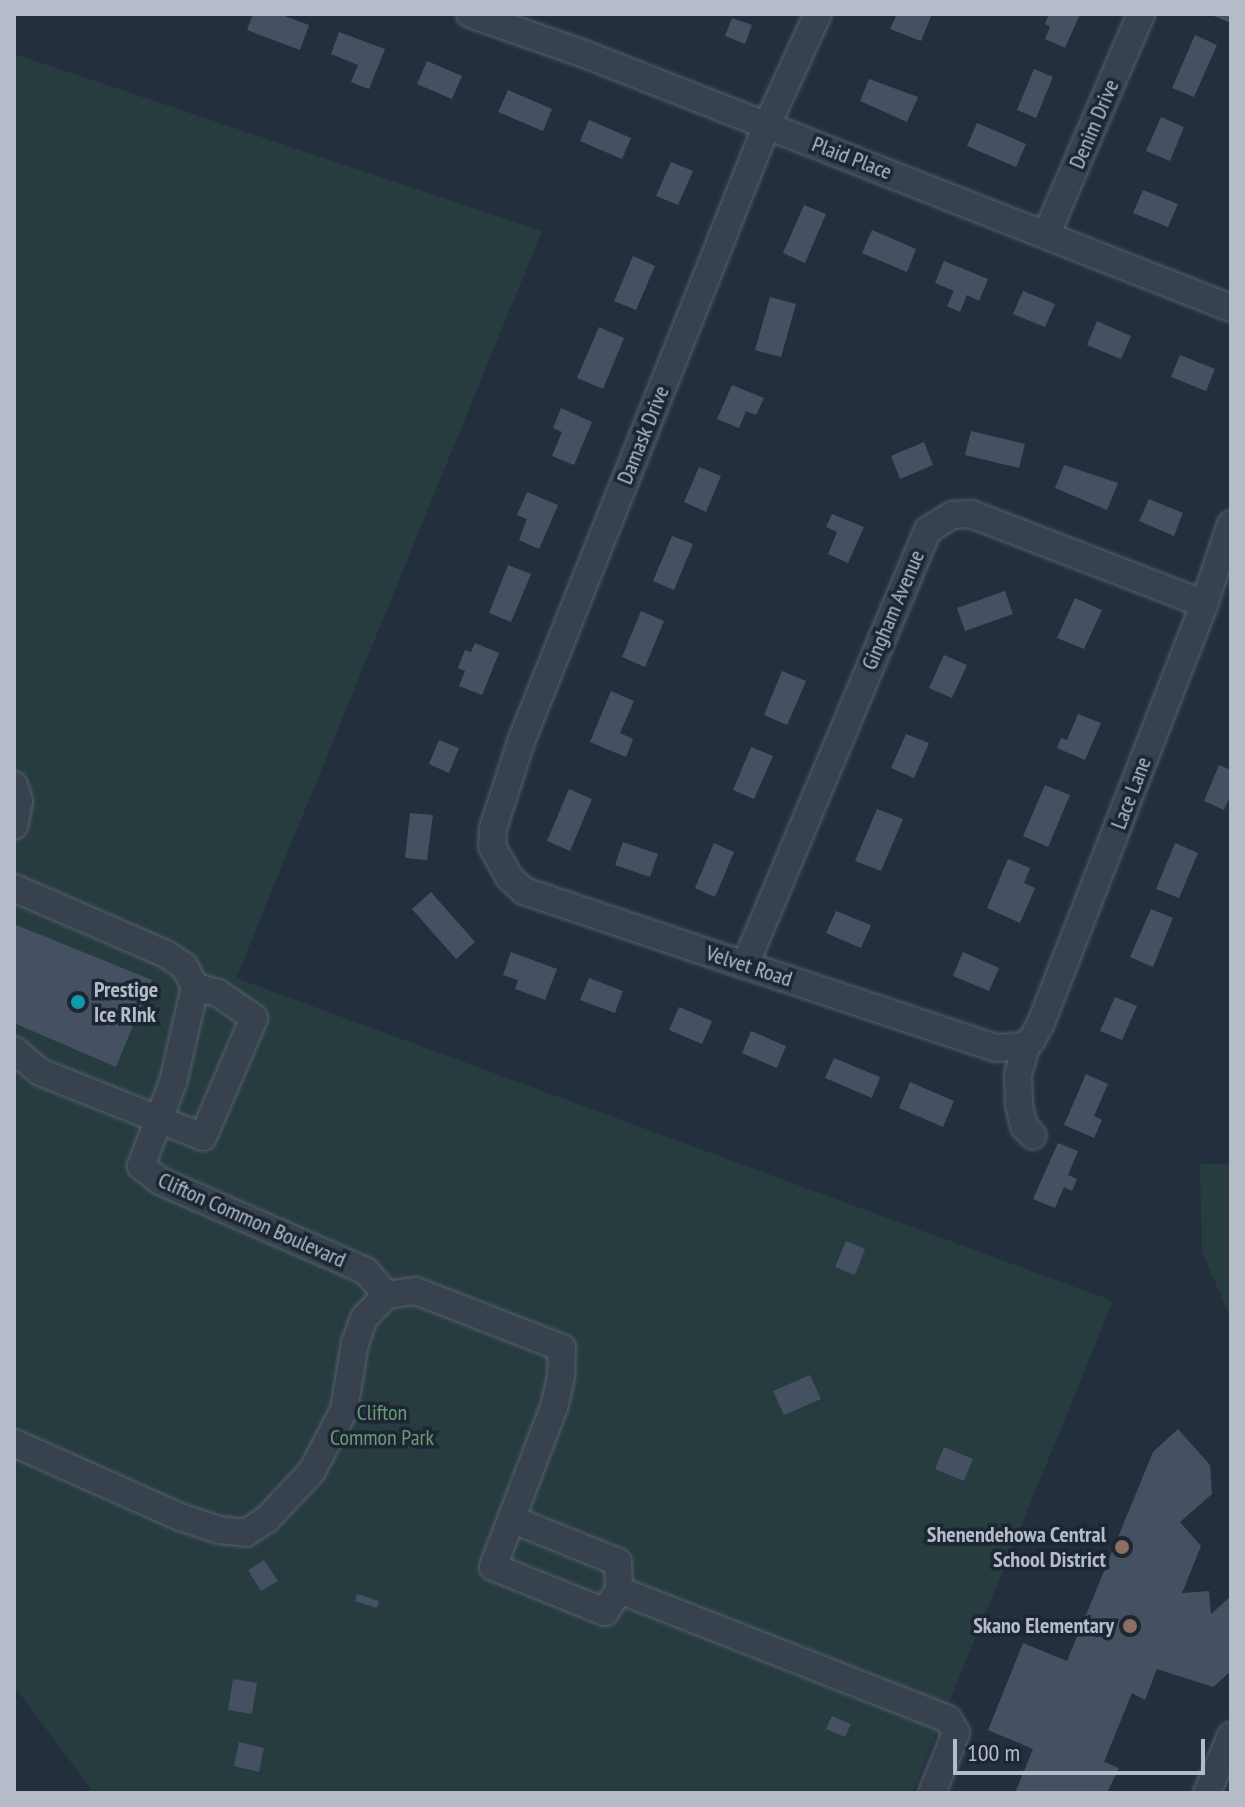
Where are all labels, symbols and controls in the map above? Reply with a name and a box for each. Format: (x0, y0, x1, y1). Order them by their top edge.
street label: Denim Drive (1063, 76, 1125, 172)
street label: Plaid Place (808, 131, 896, 185)
street label: Damask Drive (611, 382, 675, 488)
street label: Gingham Avenue (856, 546, 930, 674)
street label: Lace Lane (1105, 753, 1157, 833)
street label: Velvet Road (703, 940, 795, 992)
place label: Prestige Ice RInk (94, 976, 158, 1028)
marker: Prestige Ice RInk (69, 993, 87, 1011)
street label: Clifton Common Boulevard (154, 1167, 350, 1273)
park label: Clifton Common Park (330, 1399, 434, 1450)
place label: Shenendehowa Central School District (926, 1521, 1106, 1572)
marker: Shenendehowa Central School District (1113, 1538, 1131, 1556)
place label: Skano Elementary (973, 1613, 1114, 1639)
marker: Skano Elementary (1121, 1617, 1139, 1635)
scale bar (957, 1723, 1209, 1773)
text: 100 m (967, 1737, 1020, 1768)

